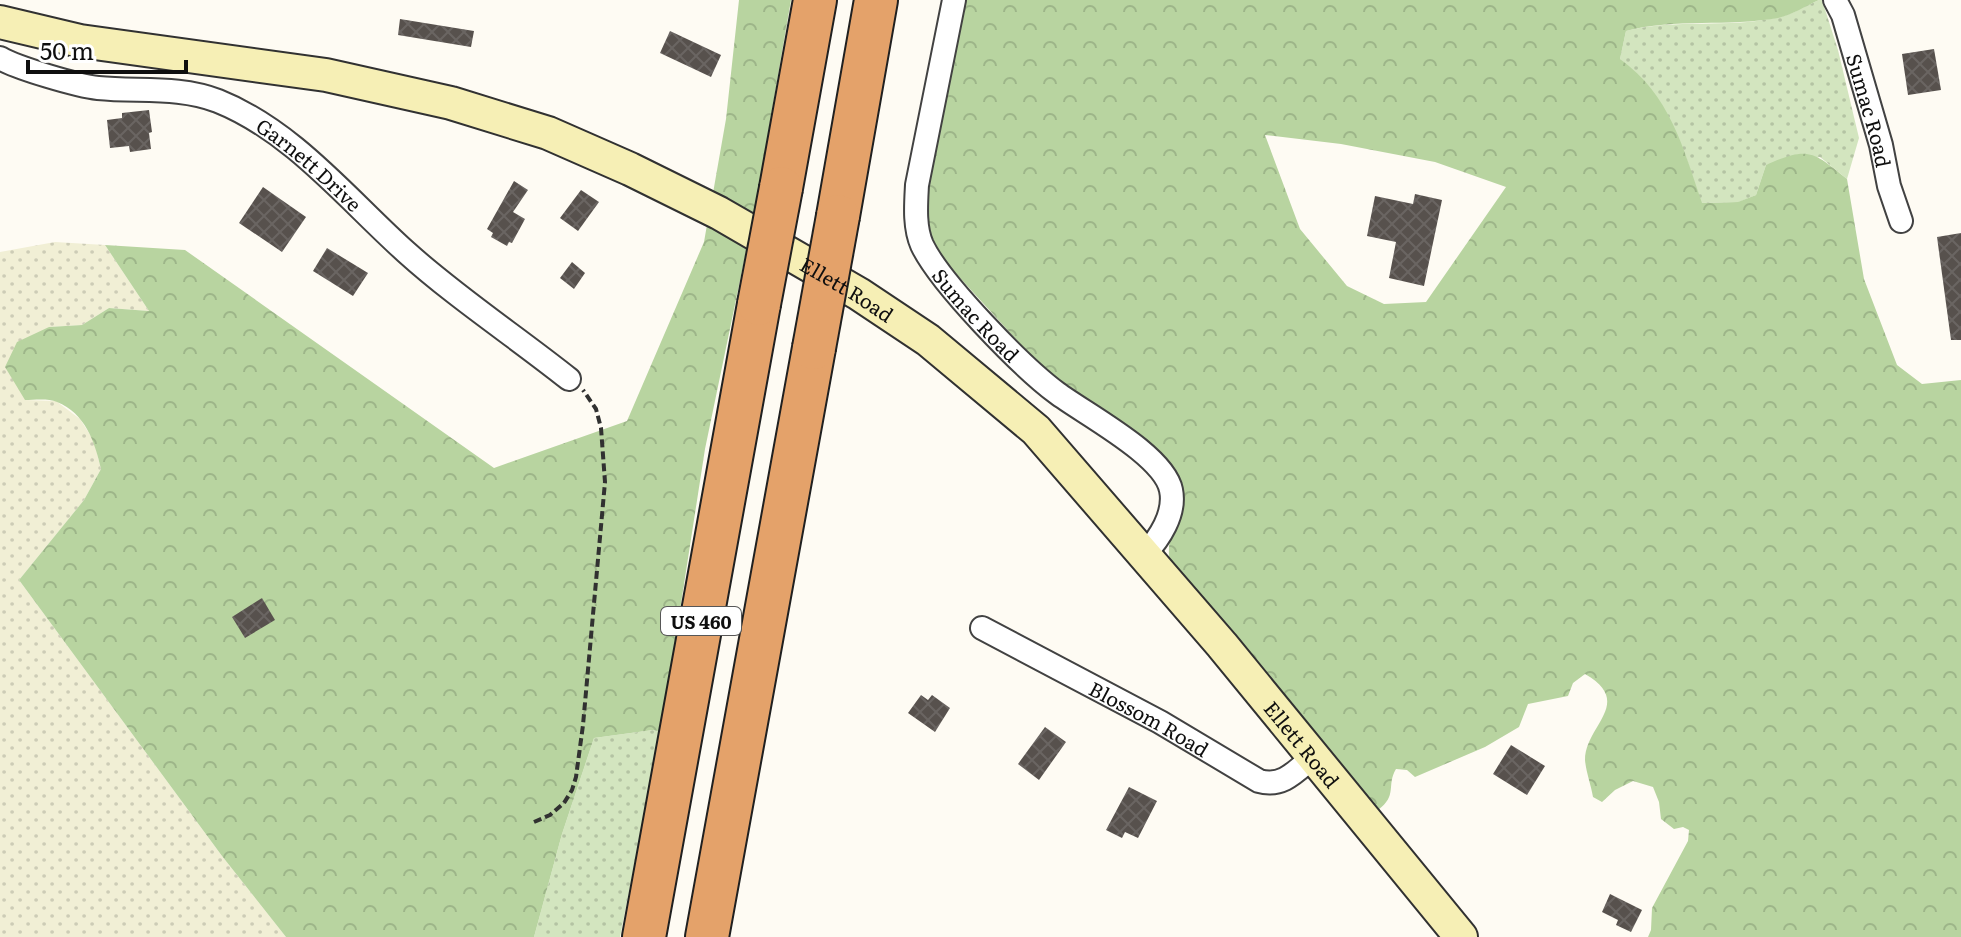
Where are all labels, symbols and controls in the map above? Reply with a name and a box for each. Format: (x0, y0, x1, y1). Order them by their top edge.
scale bar (28, 24, 186, 74)
text: 50 m (40, 32, 94, 67)
street label: Sumac Road (1840, 50, 1900, 170)
street label: Garnett Drive (251, 110, 369, 218)
street label: Ellett Road (795, 248, 900, 328)
street label: Sumac Road (926, 261, 1027, 368)
road number: US 460 (661, 607, 741, 635)
street label: Blossom Road (1084, 672, 1215, 763)
street label: Ellett Road (1258, 694, 1347, 794)

